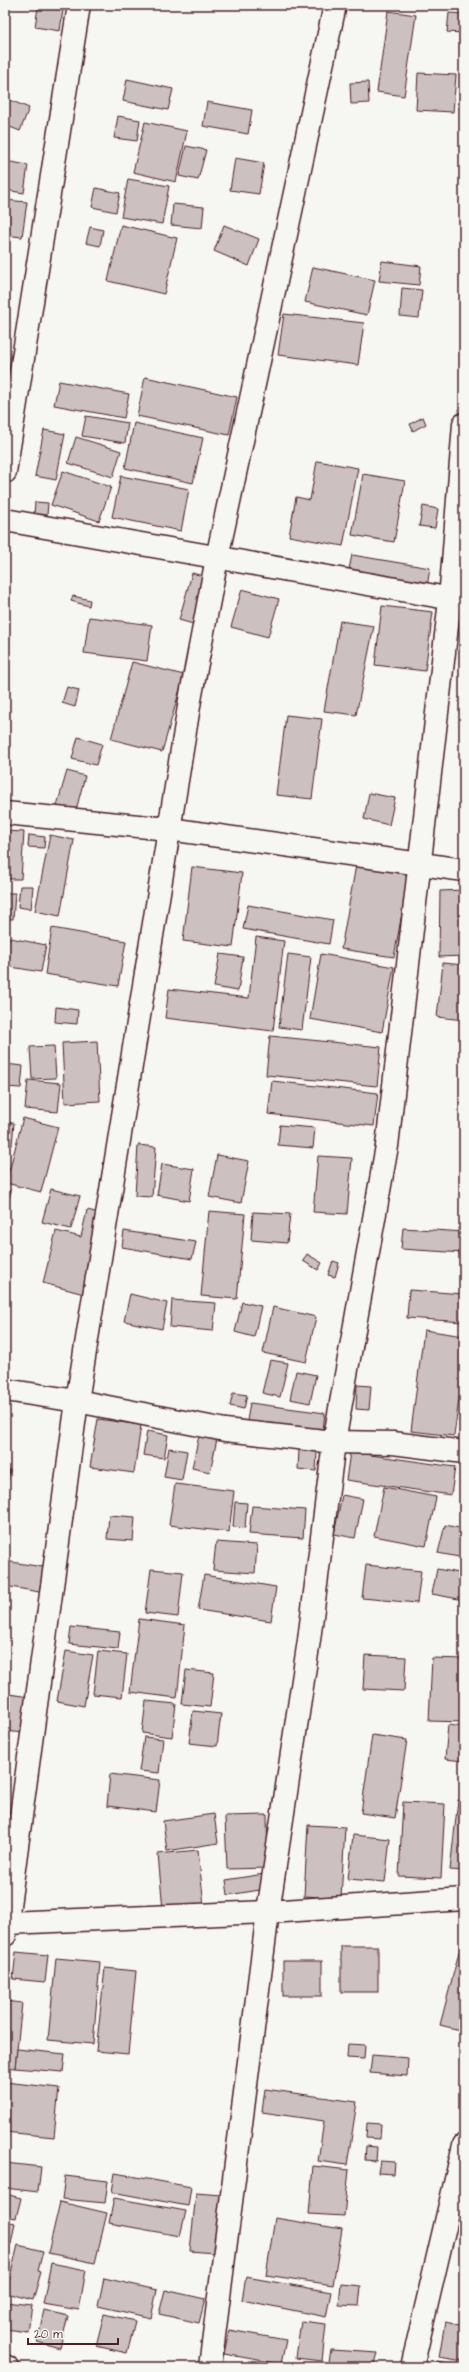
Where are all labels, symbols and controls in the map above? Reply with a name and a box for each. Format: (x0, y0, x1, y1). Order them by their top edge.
scale bar (28, 2320, 118, 2346)
text: 20 m (34, 2326, 63, 2343)

